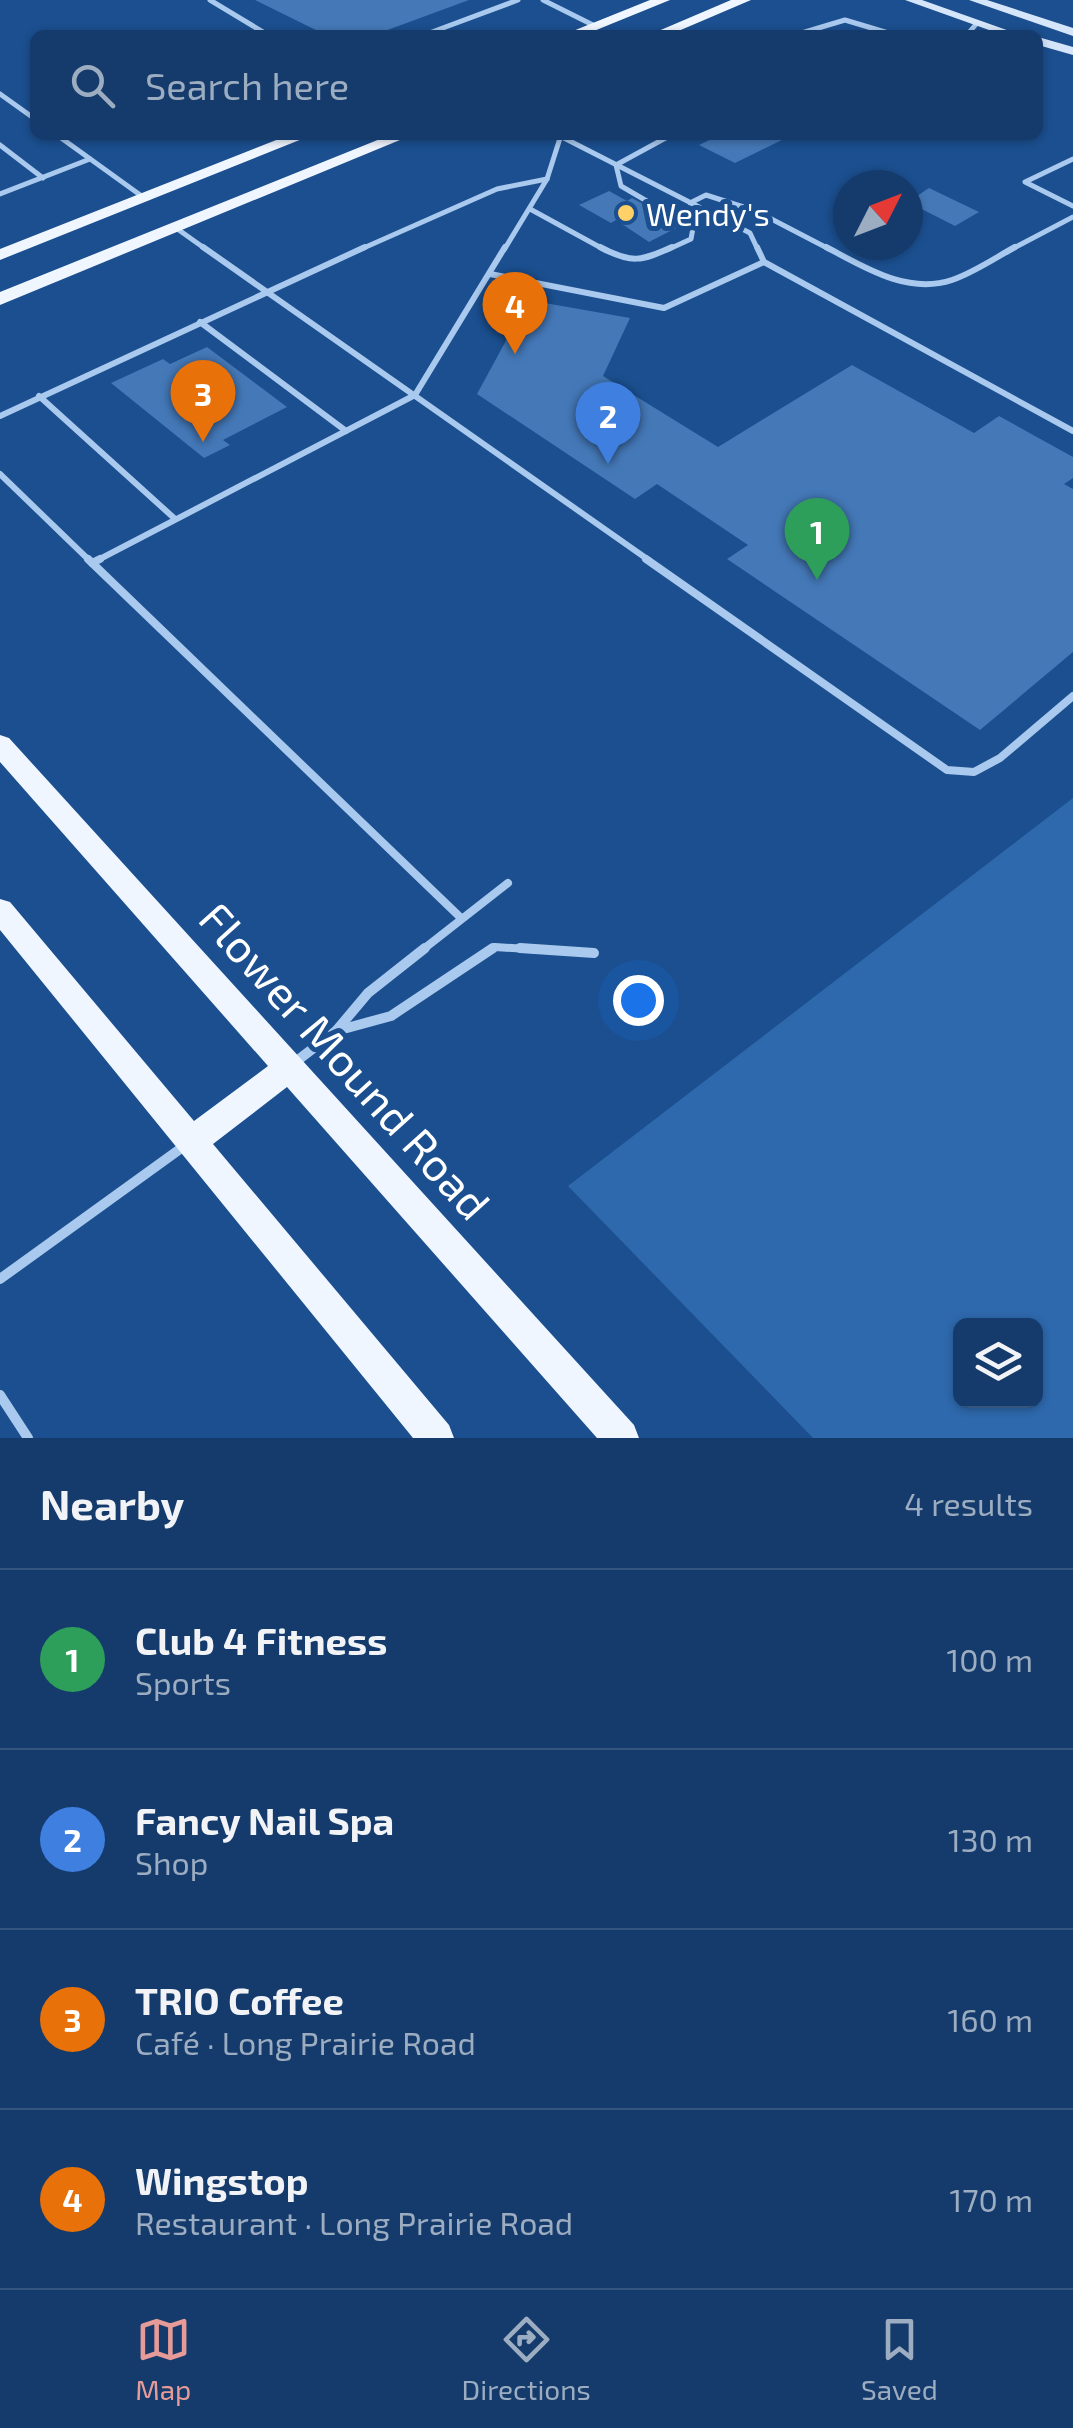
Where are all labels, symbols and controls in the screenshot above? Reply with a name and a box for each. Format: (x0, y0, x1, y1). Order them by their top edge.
search box (30, 30, 1043, 140)
icon: search (65, 58, 120, 113)
text: Search here (145, 62, 349, 108)
north arrow (833, 170, 923, 260)
place label: Wendy's (646, 194, 770, 232)
marker: Wendy's (615, 202, 637, 224)
pin: 4 (482, 272, 548, 354)
pin: 3 (170, 360, 236, 442)
pin: 2 (576, 382, 640, 464)
pin: 1 (784, 498, 850, 580)
street label: Flower Mound Road (190, 890, 502, 1230)
your location (613, 975, 664, 1026)
map controls (953, 1318, 1043, 1408)
button: layers (953, 1318, 1043, 1408)
text: Nearby (40, 1478, 184, 1528)
text: 4 results (904, 1484, 1033, 1522)
text: Club 4 Fitness (135, 1617, 387, 1663)
text: 1 (66, 1640, 79, 1678)
text: 100 m (947, 1640, 1033, 1678)
text: Sports (135, 1663, 231, 1701)
text: Fancy Nail Spa (135, 1797, 394, 1843)
text: 2 (63, 1820, 82, 1858)
text: 130 m (948, 1820, 1033, 1858)
text: Shop (135, 1843, 208, 1881)
text: TRIO Coffee (135, 1977, 344, 2023)
text: 3 (63, 2000, 82, 2038)
text: 160 m (947, 2000, 1033, 2038)
text: Café · Long Prairie Road (135, 2023, 476, 2061)
text: Wingstop (135, 2157, 308, 2203)
text: 4 (62, 2180, 83, 2218)
text: 170 m (949, 2180, 1033, 2218)
text: Restaurant · Long Prairie Road (135, 2203, 573, 2241)
tab: Map (135, 2312, 191, 2406)
tab: Directions (462, 2312, 591, 2406)
tab: Saved (861, 2312, 938, 2406)

